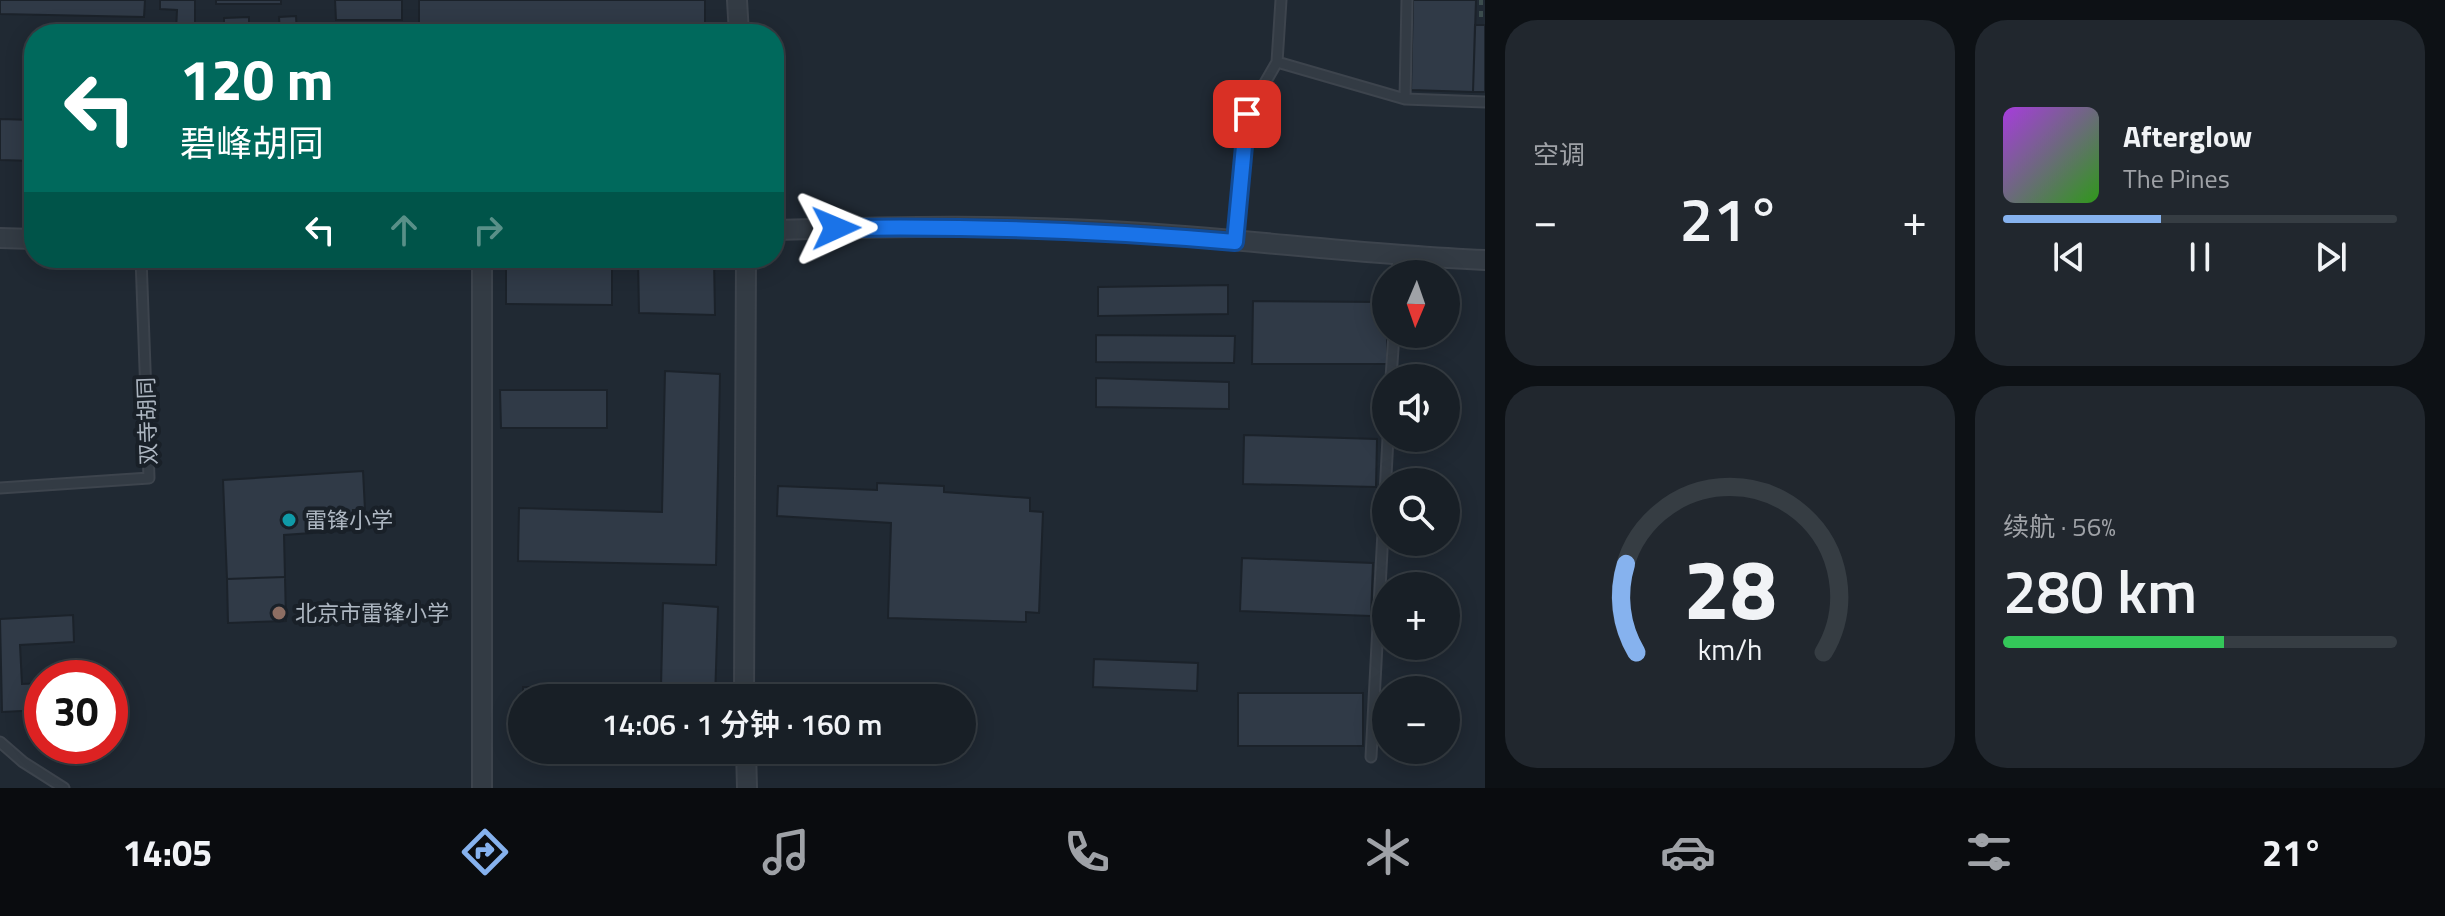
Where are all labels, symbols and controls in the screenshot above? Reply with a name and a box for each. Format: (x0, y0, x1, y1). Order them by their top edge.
text: 120 m (180, 37, 333, 122)
icon: left (48, 56, 152, 160)
pin (1213, 80, 1281, 148)
icon: arrive (1225, 92, 1269, 136)
text: Afterglow (2123, 113, 2252, 159)
text: 碧峰胡同 (180, 115, 324, 170)
text: 空调 (1533, 135, 1585, 174)
text: The Pines (2123, 159, 2230, 198)
text: 21° (1680, 173, 1780, 264)
position arrow (794, 186, 878, 270)
text: − (1533, 186, 1558, 253)
text: + (1902, 186, 1927, 253)
icon: left (298, 208, 342, 252)
icon: ahead (382, 208, 426, 252)
icon: right (466, 208, 510, 252)
icon: previous (2047, 235, 2091, 279)
icon: pause (2178, 235, 2222, 279)
icon: next (2309, 235, 2353, 279)
north arrow (1372, 260, 1460, 348)
map controls (1372, 260, 1460, 764)
button: sound (1372, 364, 1460, 452)
street label: 双寺胡同 (128, 376, 166, 466)
button: search (1372, 468, 1460, 556)
place label: 雷锋小学 (305, 503, 393, 537)
text: 续航 · 56% (2003, 507, 2116, 546)
marker: 雷锋小学 (280, 511, 298, 529)
text: 28 (1683, 525, 1777, 651)
text: 280 km (2003, 545, 2197, 636)
button: + (1372, 572, 1460, 660)
place label: 北京市雷锋小学 (295, 596, 449, 630)
marker: 北京市雷锋小学 (270, 604, 288, 622)
text: km/h (1698, 628, 1762, 671)
speed limit sign: 30 (24, 660, 128, 764)
button: − (1372, 676, 1460, 764)
text: 14:06 · 1 分钟 · 160 m (602, 701, 882, 747)
icon: directions (457, 824, 513, 880)
icon: music (758, 824, 814, 880)
icon: phone (1059, 824, 1115, 880)
icon: climate (1360, 824, 1416, 880)
icon: car (1660, 824, 1716, 880)
icon: filters (1961, 824, 2017, 880)
text: 14:05 (122, 825, 212, 880)
text: 21° (2262, 825, 2323, 880)

